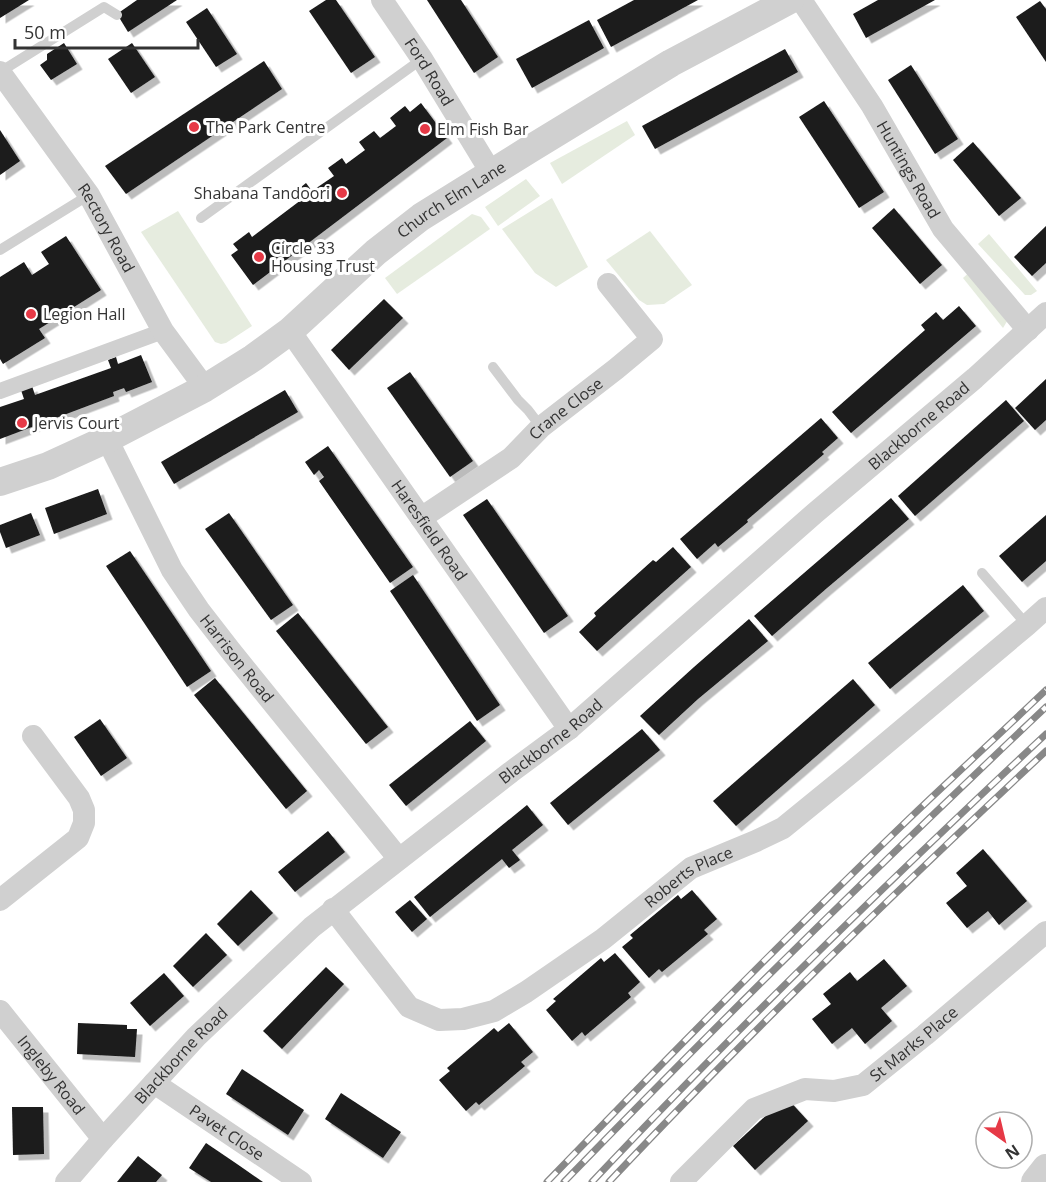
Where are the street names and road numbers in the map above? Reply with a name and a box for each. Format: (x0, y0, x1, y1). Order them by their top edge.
street label: Ford Road (400, 33, 459, 110)
street label: Huntings Road (872, 117, 946, 223)
street label: Church Elm Lane (392, 156, 510, 243)
street label: Rectory Road (73, 179, 140, 276)
street label: Crane Close (524, 372, 607, 445)
street label: Blackborne Road (863, 376, 974, 475)
street label: Haresfield Road (386, 475, 472, 585)
street label: Harrison Road (195, 609, 279, 707)
street label: Blackborne Road (494, 694, 607, 789)
street label: Roberts Place (640, 841, 736, 913)
street label: St Marks Place (865, 1001, 962, 1086)
street label: Blackborne Road (129, 1002, 232, 1109)
street label: Ingleby Road (13, 1031, 90, 1119)
street label: Pavet Close (185, 1099, 269, 1165)

